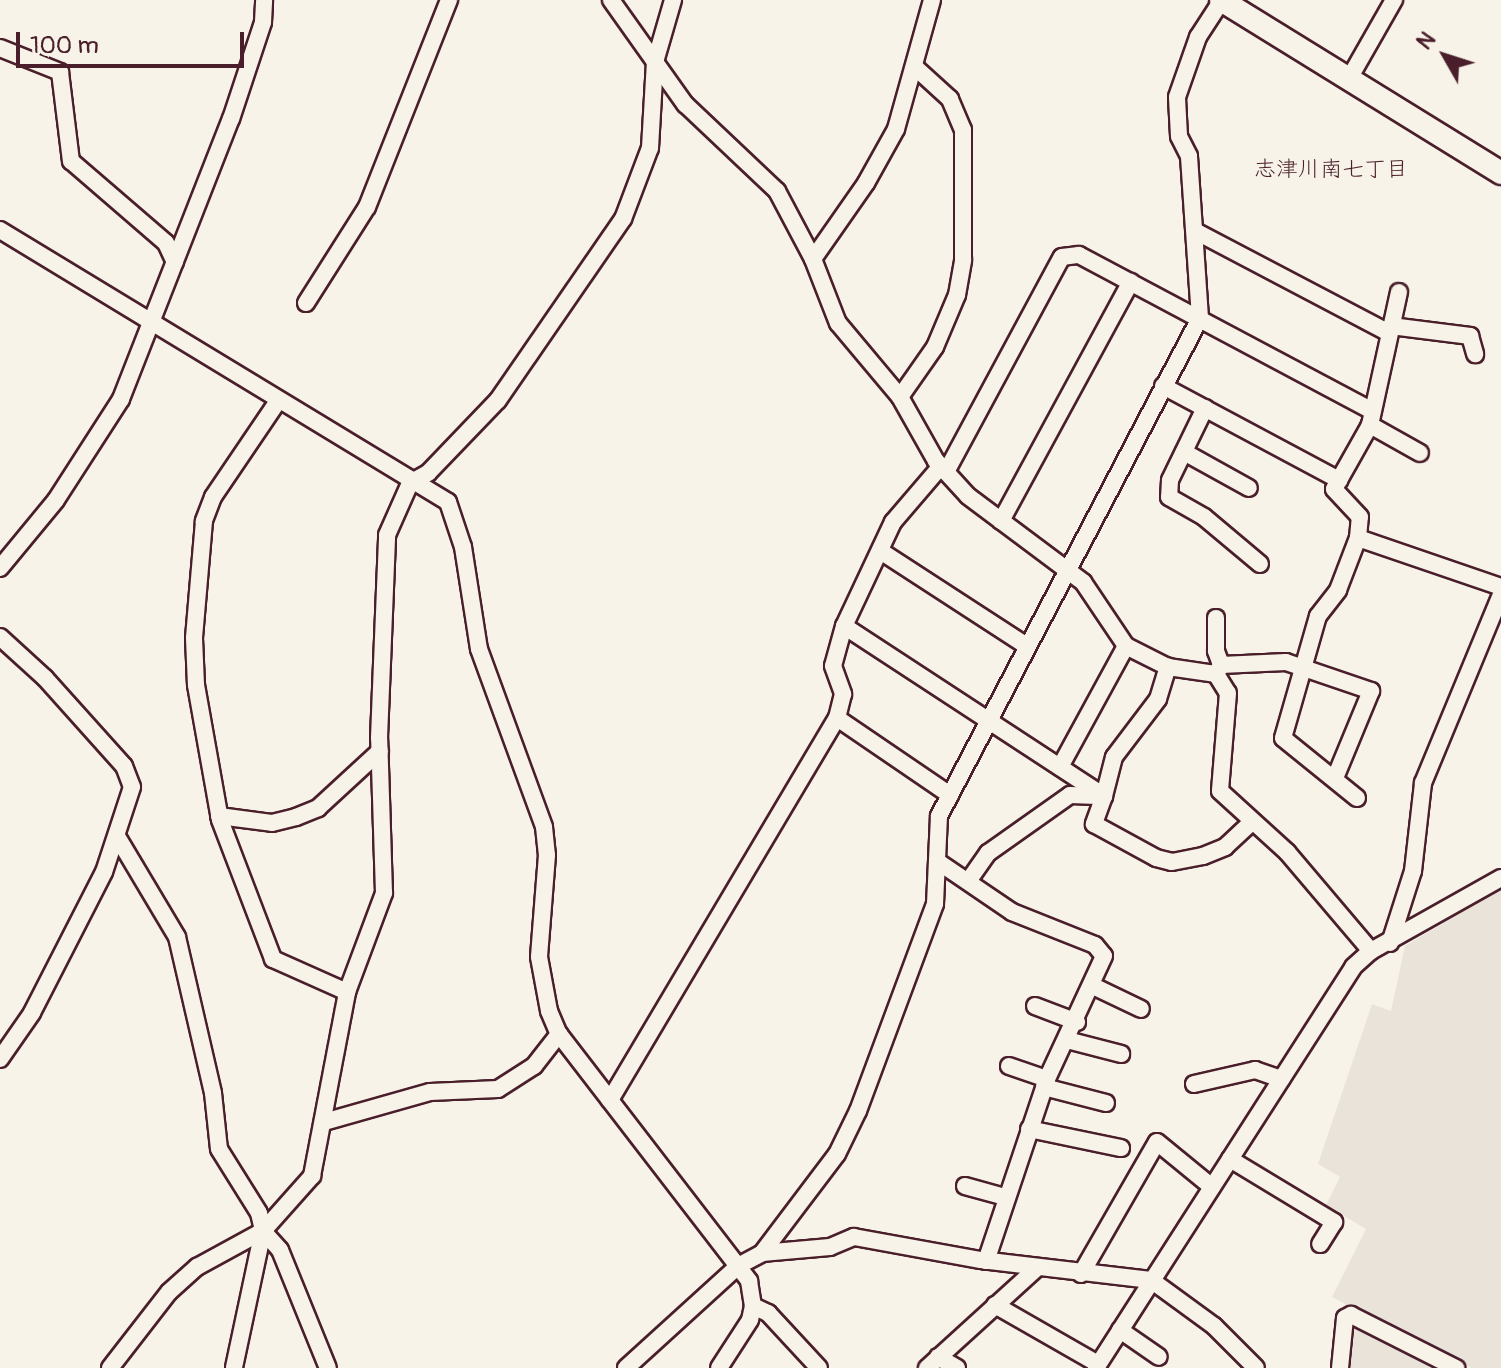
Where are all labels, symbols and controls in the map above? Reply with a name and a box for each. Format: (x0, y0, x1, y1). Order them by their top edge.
scale bar (20, 16, 248, 66)
north arrow (1405, 16, 1485, 96)
text: N (1411, 26, 1442, 55)
text: 100 m (30, 31, 99, 60)
district label: 志津川南七丁目 (1254, 157, 1408, 183)

